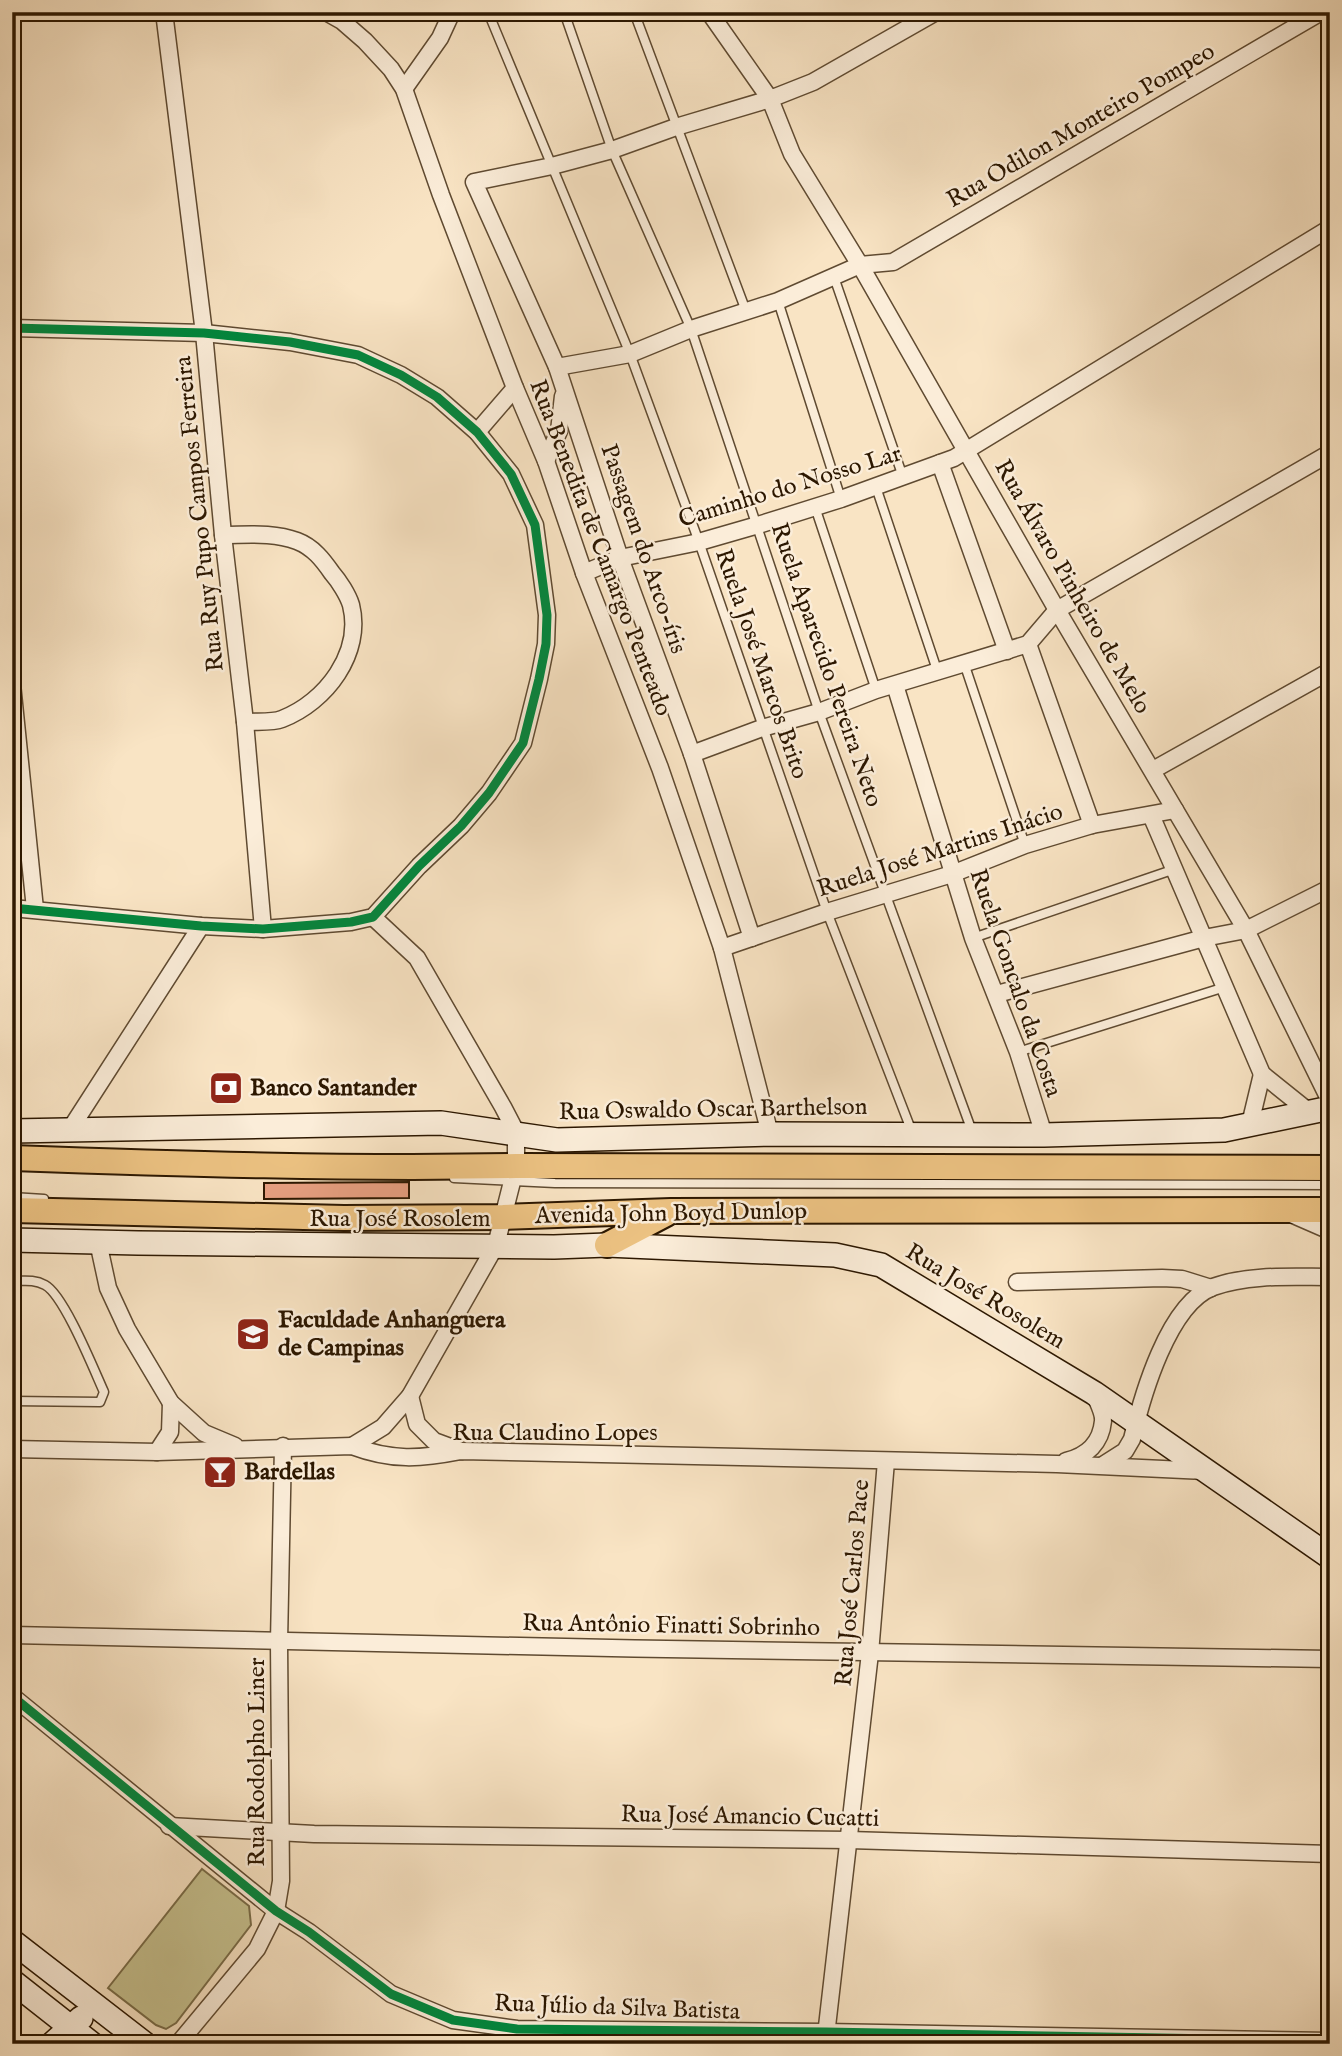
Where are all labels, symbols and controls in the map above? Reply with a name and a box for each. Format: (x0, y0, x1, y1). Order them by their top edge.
street label: Rua Odilon Monteiro Pompeo (941, 36, 1221, 216)
street label: Rua Ruy Pupo Campos Ferreira (168, 354, 232, 673)
street label: Rua Benedita de Camargo Penteado (521, 375, 679, 721)
street label: Caminho do Nosso Lar (675, 438, 905, 536)
street label: Passagem do Arco-íris (593, 440, 693, 658)
street label: Rua Álvaro Pinheiro de Melo (986, 454, 1158, 720)
street label: Ruela Aparecido Pereira Neto (763, 519, 889, 811)
street label: Ruela José Marcos Brito (707, 545, 815, 783)
street label: Ruela José Martins Inácio (813, 797, 1067, 905)
street label: Ruela Goncalo da Costa (961, 865, 1069, 1102)
bank icon: Banco Santander (207, 1069, 245, 1107)
place label: Banco Santander (250, 1073, 417, 1104)
street label: Rua Oswaldo Oscar Barthelson (558, 1092, 868, 1128)
street label: Avenida John Boyd Dunlop (534, 1196, 807, 1232)
street label: Rua José Rosolem (309, 1204, 491, 1235)
street label: Rua José Rosolem (899, 1237, 1071, 1357)
place label: Faculdade Anhanguera de Campinas (278, 1305, 506, 1364)
school or university icon: Faculdade Anhanguera de Campinas (234, 1315, 272, 1353)
street label: Rua Claudino Lopes (452, 1418, 658, 1449)
bar icon: Bardellas (201, 1453, 239, 1491)
place label: Bardellas (244, 1457, 335, 1488)
street label: Rua José Carlos Pace (829, 1478, 877, 1688)
street label: Rua Antônio Finatti Sobrinho (522, 1608, 820, 1644)
street label: Rua Rodolpho Liner (242, 1657, 273, 1867)
street label: Rua José Amancio Cucatti (620, 1799, 880, 1835)
street label: Rua Júlio da Silva Batista (493, 1988, 741, 2028)

